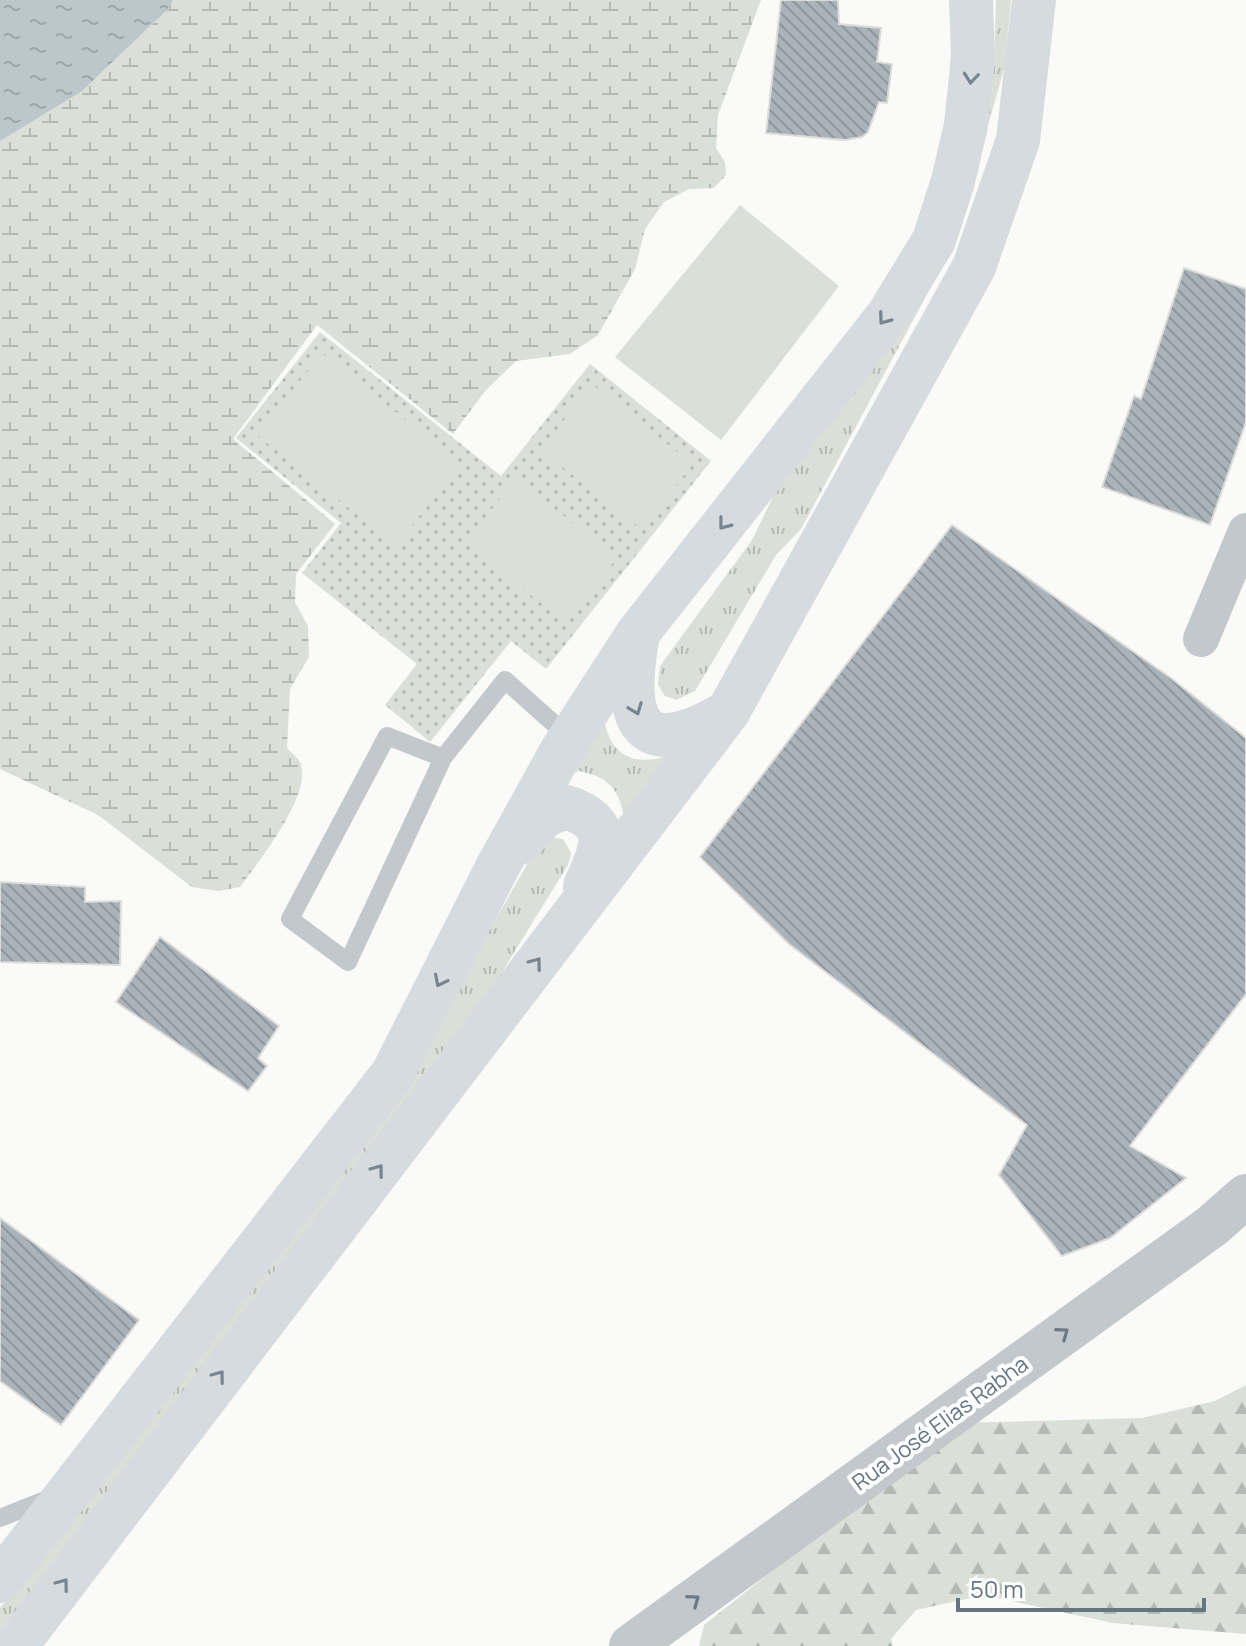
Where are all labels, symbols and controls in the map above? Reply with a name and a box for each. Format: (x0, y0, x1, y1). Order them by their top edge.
one-way arrow (962, 72, 979, 85)
one-way arrow (879, 310, 894, 325)
one-way arrow (719, 515, 733, 530)
one-way arrow (626, 702, 642, 716)
one-way arrow (526, 957, 540, 972)
one-way arrow (434, 973, 450, 988)
one-way arrow (368, 1164, 382, 1178)
one-way arrow (1055, 1328, 1069, 1343)
street label: Rua José Elias Rabha (846, 1349, 1034, 1497)
one-way arrow (210, 1370, 224, 1385)
scale bar (958, 1562, 1204, 1612)
text: 50 m (970, 1572, 1024, 1605)
one-way arrow (53, 1578, 68, 1592)
one-way arrow (685, 1596, 700, 1610)

